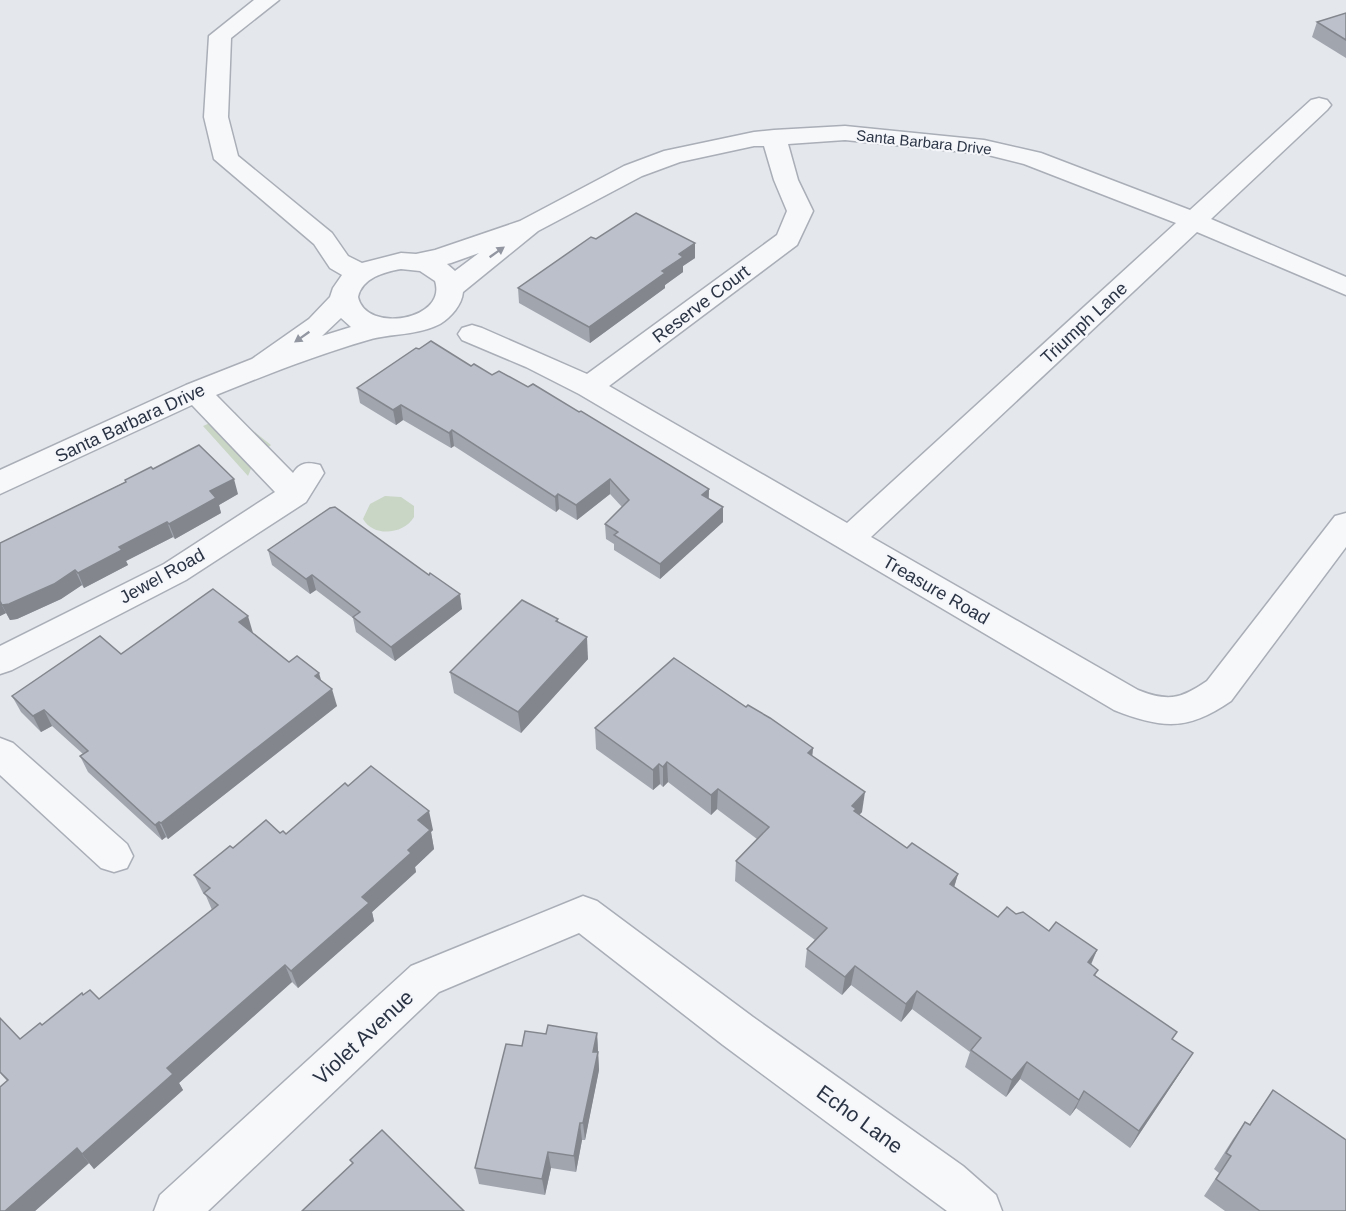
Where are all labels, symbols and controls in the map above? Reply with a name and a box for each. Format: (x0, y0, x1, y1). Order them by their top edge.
street label: Santa Barbara Drive (856, 126, 992, 158)
one-way arrow (488, 246, 504, 258)
street label: Reserve Court (649, 261, 753, 347)
street label: Triumph Lane (1037, 278, 1131, 368)
one-way arrow (294, 331, 310, 342)
street label: Santa Barbara Drive (52, 379, 208, 467)
street label: Jewel Road (116, 544, 208, 608)
street label: Treasure Road (879, 551, 993, 629)
street label: Violet Avenue (308, 985, 418, 1089)
street label: Echo Lane (813, 1080, 907, 1158)

